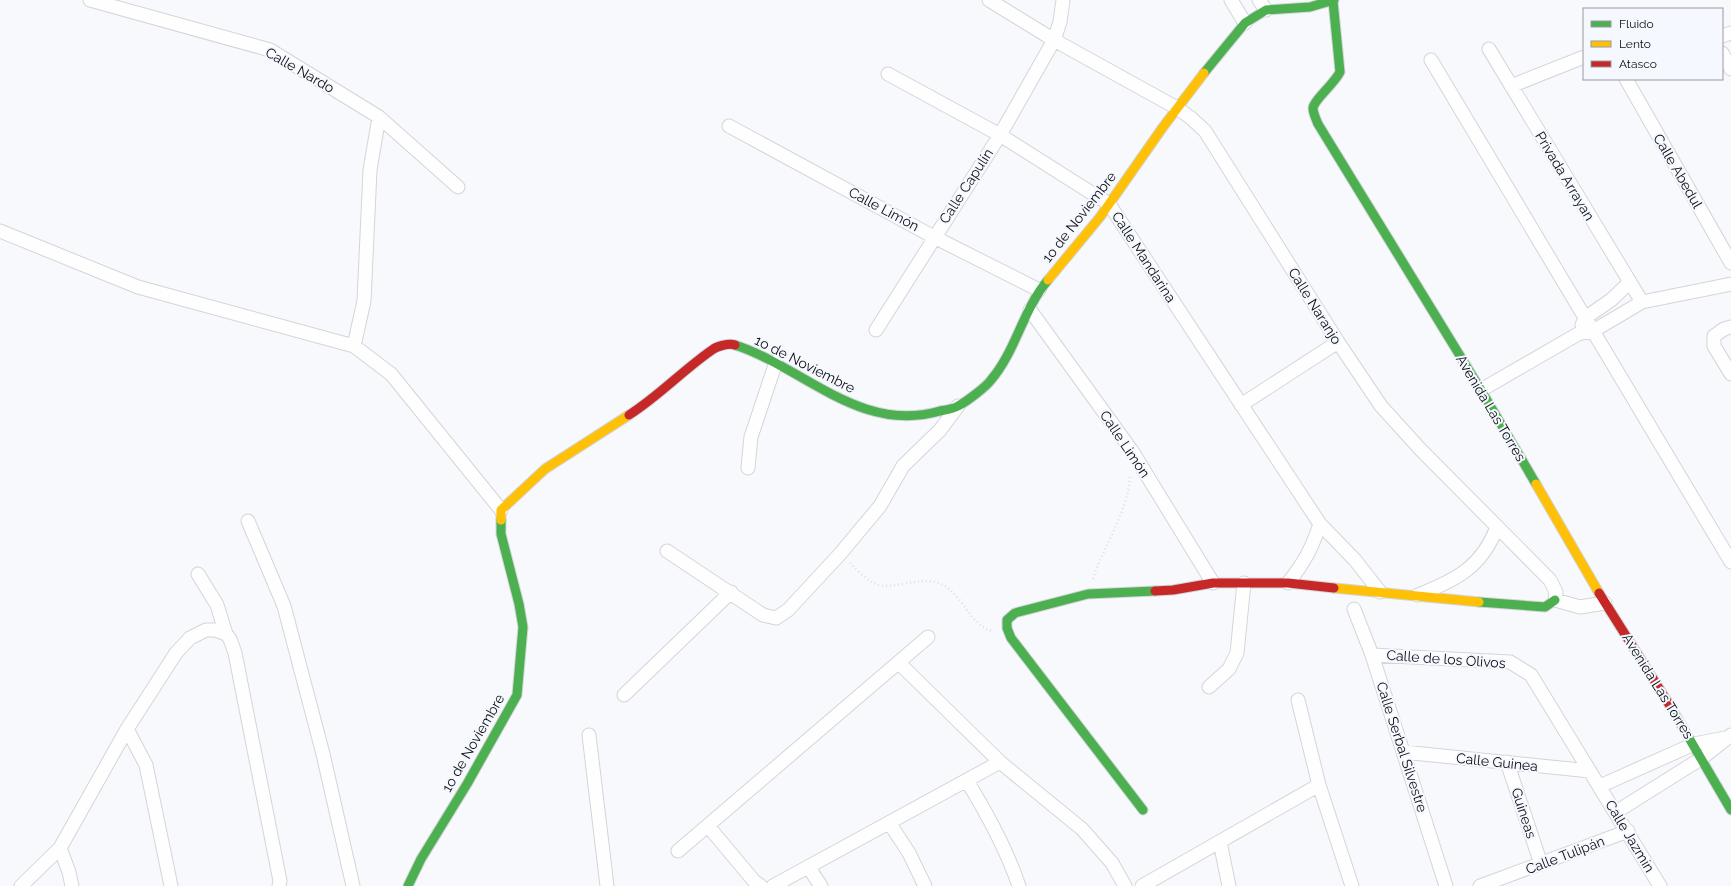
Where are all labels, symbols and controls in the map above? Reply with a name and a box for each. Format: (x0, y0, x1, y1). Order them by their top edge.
legend (1583, 8, 1723, 80)
text: Fluido (1619, 17, 1654, 31)
text: Lento (1619, 37, 1651, 51)
street label: Calle Nardo (263, 44, 337, 96)
text: Atasco (1619, 57, 1657, 71)
street label: Privada Arrayan (1532, 129, 1598, 223)
street label: Calle Abedul (1650, 131, 1706, 211)
street label: Calle Capulín (936, 146, 996, 226)
street label: 1o de Noviembre (1039, 169, 1119, 265)
street label: Calle Limón (846, 184, 922, 234)
street label: Calle Mandarina (1109, 209, 1179, 305)
street label: Calle Naranjo (1285, 265, 1345, 347)
street label: 1o de Noviembre (752, 332, 858, 396)
street label: Avenida Las Torres (1453, 352, 1529, 464)
street label: Calle Limón (1097, 408, 1153, 480)
street label: Avenida Las Torres (1619, 630, 1697, 742)
street label: Calle de los Olivos (1386, 647, 1506, 671)
street label: Calle Serbal Silvestre (1373, 680, 1431, 814)
street label: 1o de Noviembre (438, 691, 508, 795)
street label: Calle Guinea (1455, 750, 1539, 774)
street label: Guineas (1508, 786, 1540, 841)
street label: Calle Jazmín (1602, 797, 1658, 875)
street label: Calle Tulipán (1523, 833, 1607, 877)

